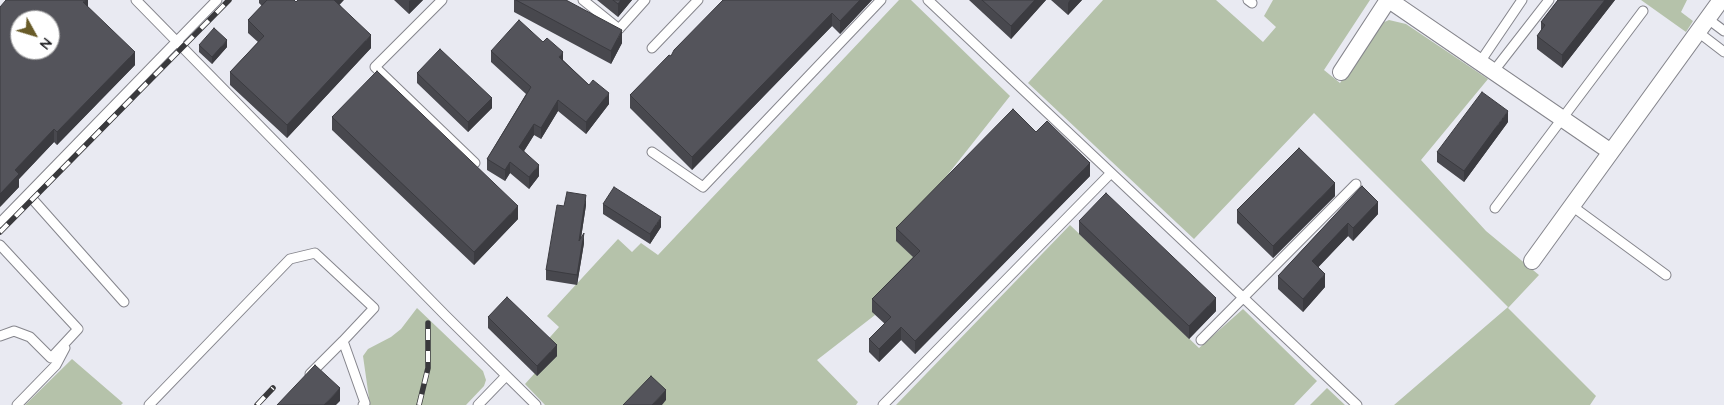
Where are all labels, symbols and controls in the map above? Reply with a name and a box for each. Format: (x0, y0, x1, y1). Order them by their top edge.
north arrow (10, 10, 60, 60)
text: N (36, 34, 56, 53)

